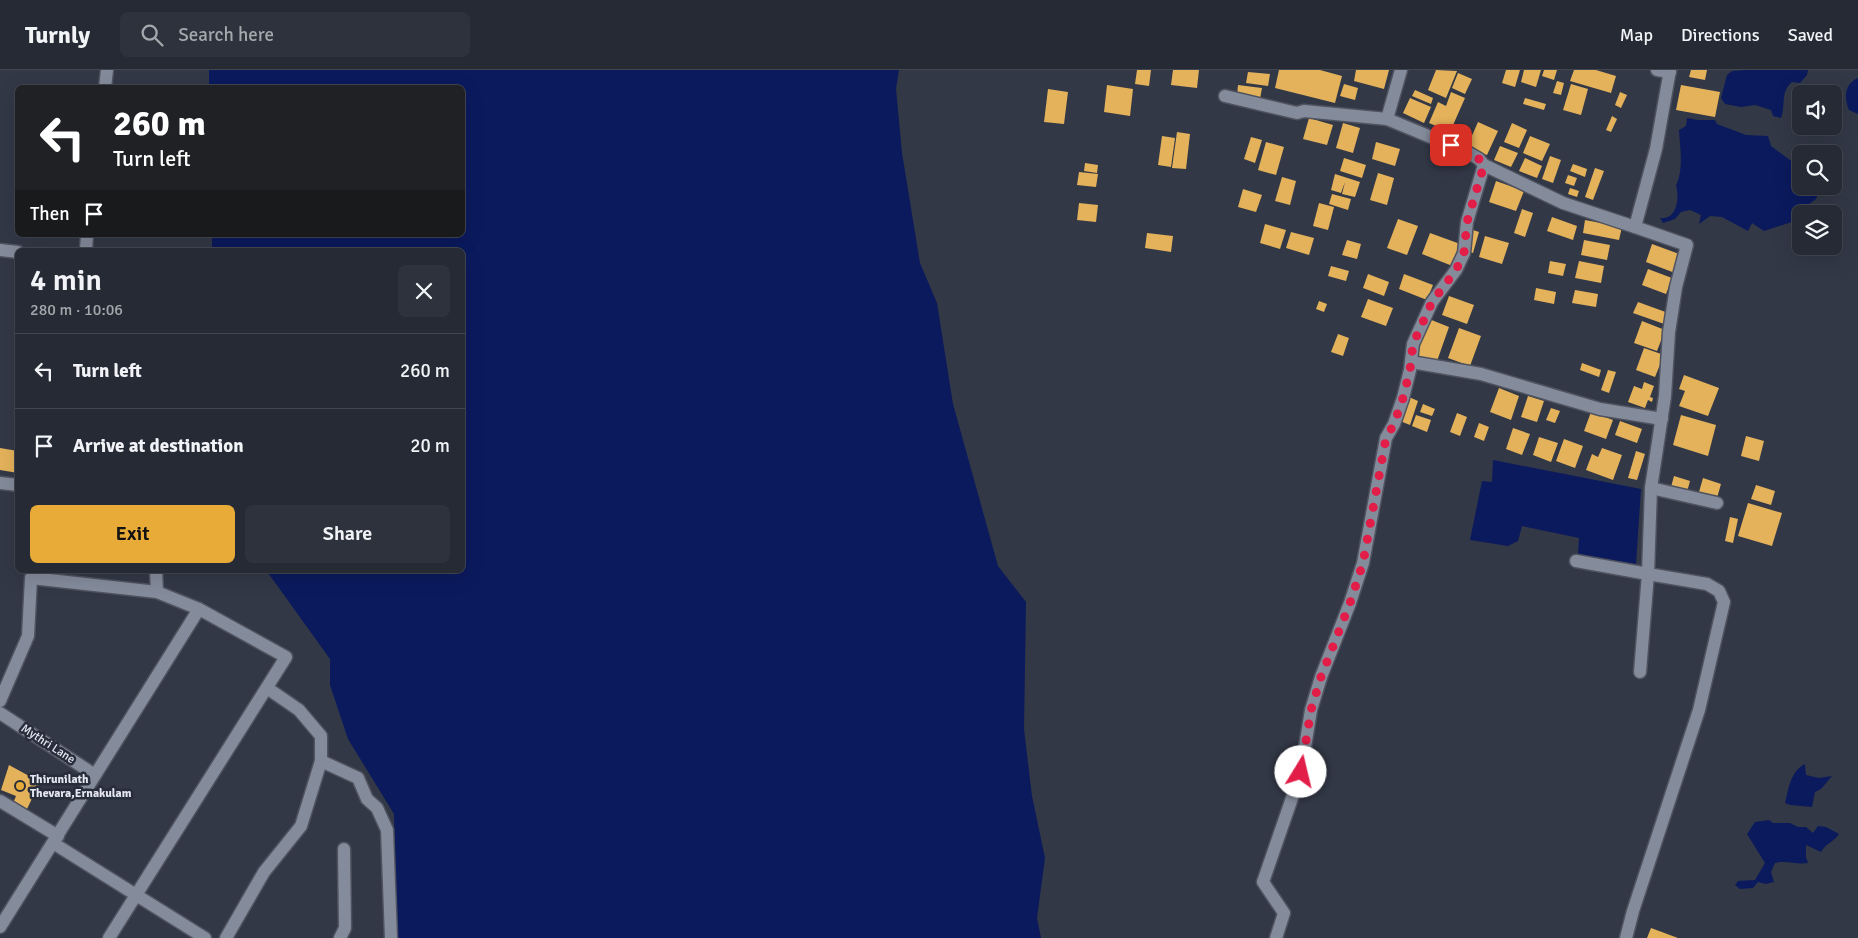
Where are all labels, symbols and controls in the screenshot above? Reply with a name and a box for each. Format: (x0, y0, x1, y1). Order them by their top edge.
search box (120, 12, 470, 57)
text: Turnly (25, 20, 90, 50)
icon: search (138, 21, 166, 49)
text: Search here (178, 23, 274, 47)
text: Map (1620, 24, 1653, 46)
text: Directions (1681, 24, 1760, 46)
text: Saved (1788, 24, 1833, 46)
map controls (1792, 85, 1842, 255)
button: sound (1792, 85, 1842, 135)
text: 260 m (113, 102, 206, 145)
icon: left (30, 105, 95, 170)
pin (1430, 124, 1472, 166)
icon: arrive (1437, 131, 1465, 159)
text: Turn left (113, 145, 191, 172)
button: search (1792, 145, 1842, 195)
icon: arrive (80, 200, 108, 228)
text: Then (30, 202, 70, 226)
button: layers (1792, 205, 1842, 255)
text: 4 min (30, 262, 102, 299)
button: close (398, 265, 450, 317)
text: 280 m · 10:06 (30, 300, 123, 320)
icon: left (30, 357, 58, 385)
text: Turn left (73, 359, 142, 383)
text: 260 m (400, 359, 450, 383)
icon: arrive (30, 432, 58, 460)
text: Arrive at destination (73, 434, 244, 458)
text: 20 m (410, 434, 450, 458)
button: Exit (30, 505, 235, 563)
button: Share (245, 505, 450, 563)
street label: Mythri Lane (18, 721, 78, 767)
position arrow (1274, 745, 1326, 797)
place label: Thirunilath Thevara,Ernakulam (30, 772, 132, 801)
marker: Thirunilath Thevara,Ernakulam (14, 780, 26, 792)

